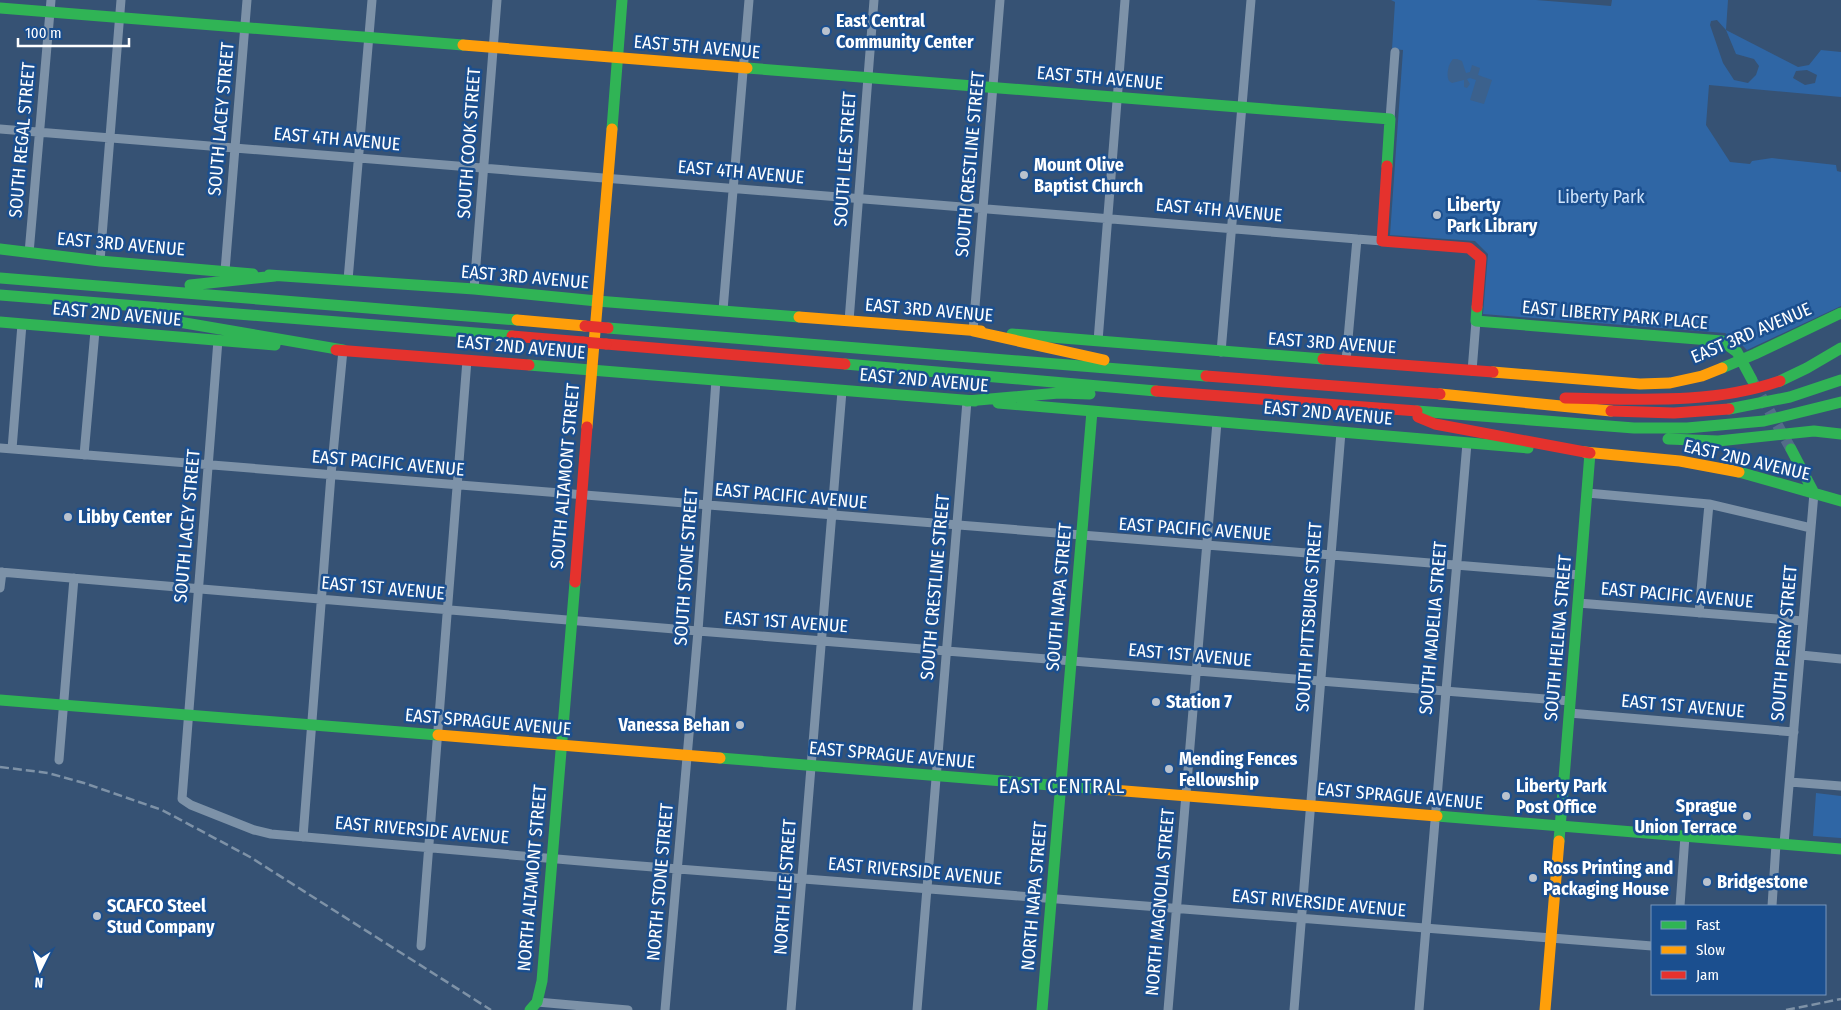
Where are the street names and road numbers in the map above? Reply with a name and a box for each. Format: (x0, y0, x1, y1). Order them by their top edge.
street label: EAST 5TH AVENUE (633, 31, 761, 63)
street label: SOUTH LACEY STREET (203, 41, 239, 197)
street label: SOUTH REGAL STREET (4, 61, 40, 219)
street label: EAST 5TH AVENUE (1036, 62, 1164, 94)
street label: SOUTH COOK STREET (453, 66, 485, 219)
street label: SOUTH CRESTLINE STREET (951, 69, 989, 258)
street label: SOUTH LEE STREET (829, 90, 861, 227)
street label: EAST 4TH AVENUE (273, 123, 401, 155)
street label: EAST 4TH AVENUE (677, 156, 805, 188)
street label: EAST 4TH AVENUE (1155, 194, 1283, 226)
street label: EAST 3RD AVENUE (56, 227, 186, 261)
street label: EAST 3RD AVENUE (460, 260, 590, 294)
street label: EAST 3RD AVENUE (864, 293, 994, 327)
street label: EAST LIBERTY PARK PLACE (1521, 296, 1709, 334)
street label: EAST 2ND AVENUE (52, 297, 182, 331)
street label: EAST 3RD AVENUE (1688, 298, 1814, 368)
street label: EAST 3RD AVENUE (1267, 328, 1397, 358)
street label: EAST 2ND AVENUE (456, 330, 586, 364)
street label: EAST 2ND AVENUE (859, 363, 989, 397)
street label: SOUTH ALTAMONT STREET (546, 382, 584, 570)
street label: EAST 2ND AVENUE (1263, 396, 1393, 430)
street label: EAST 2ND AVENUE (1682, 435, 1812, 485)
street label: EAST PACIFIC AVENUE (311, 445, 465, 481)
street label: SOUTH LACEY STREET (169, 448, 205, 604)
street label: EAST PACIFIC AVENUE (714, 478, 868, 514)
street label: SOUTH STONE STREET (670, 487, 703, 646)
street label: SOUTH CRESTLINE STREET (916, 492, 954, 681)
street label: EAST PACIFIC AVENUE (1118, 513, 1272, 545)
street label: SOUTH NAPA STREET (1042, 521, 1076, 672)
street label: SOUTH PITTSBURG STREET (1291, 521, 1327, 713)
street label: SOUTH MADELIA STREET (1414, 540, 1452, 716)
street label: SOUTH HELENA STREET (1540, 553, 1576, 722)
street label: SOUTH PERRY STREET (1766, 563, 1802, 722)
street label: EAST 1ST AVENUE (320, 572, 446, 604)
street label: EAST PACIFIC AVENUE (1600, 577, 1754, 613)
street label: EAST 1ST AVENUE (723, 607, 849, 637)
street label: EAST 1ST AVENUE (1127, 639, 1253, 671)
street label: EAST 1ST AVENUE (1620, 690, 1746, 722)
street label: EAST SPRAGUE AVENUE (404, 704, 572, 740)
street label: EAST SPRAGUE AVENUE (808, 737, 976, 773)
street label: EAST SPRAGUE AVENUE (1316, 778, 1484, 814)
street label: NORTH ALTAMONT STREET (513, 783, 551, 972)
street label: NORTH STONE STREET (642, 802, 678, 962)
street label: NORTH MAGNOLIA STREET (1141, 807, 1179, 997)
street label: EAST RIVERSIDE AVENUE (334, 811, 510, 849)
street label: NORTH LEE STREET (769, 818, 801, 956)
street label: NORTH NAPA STREET (1017, 820, 1052, 971)
street label: EAST RIVERSIDE AVENUE (827, 852, 1003, 890)
street label: EAST RIVERSIDE AVENUE (1231, 884, 1407, 922)

